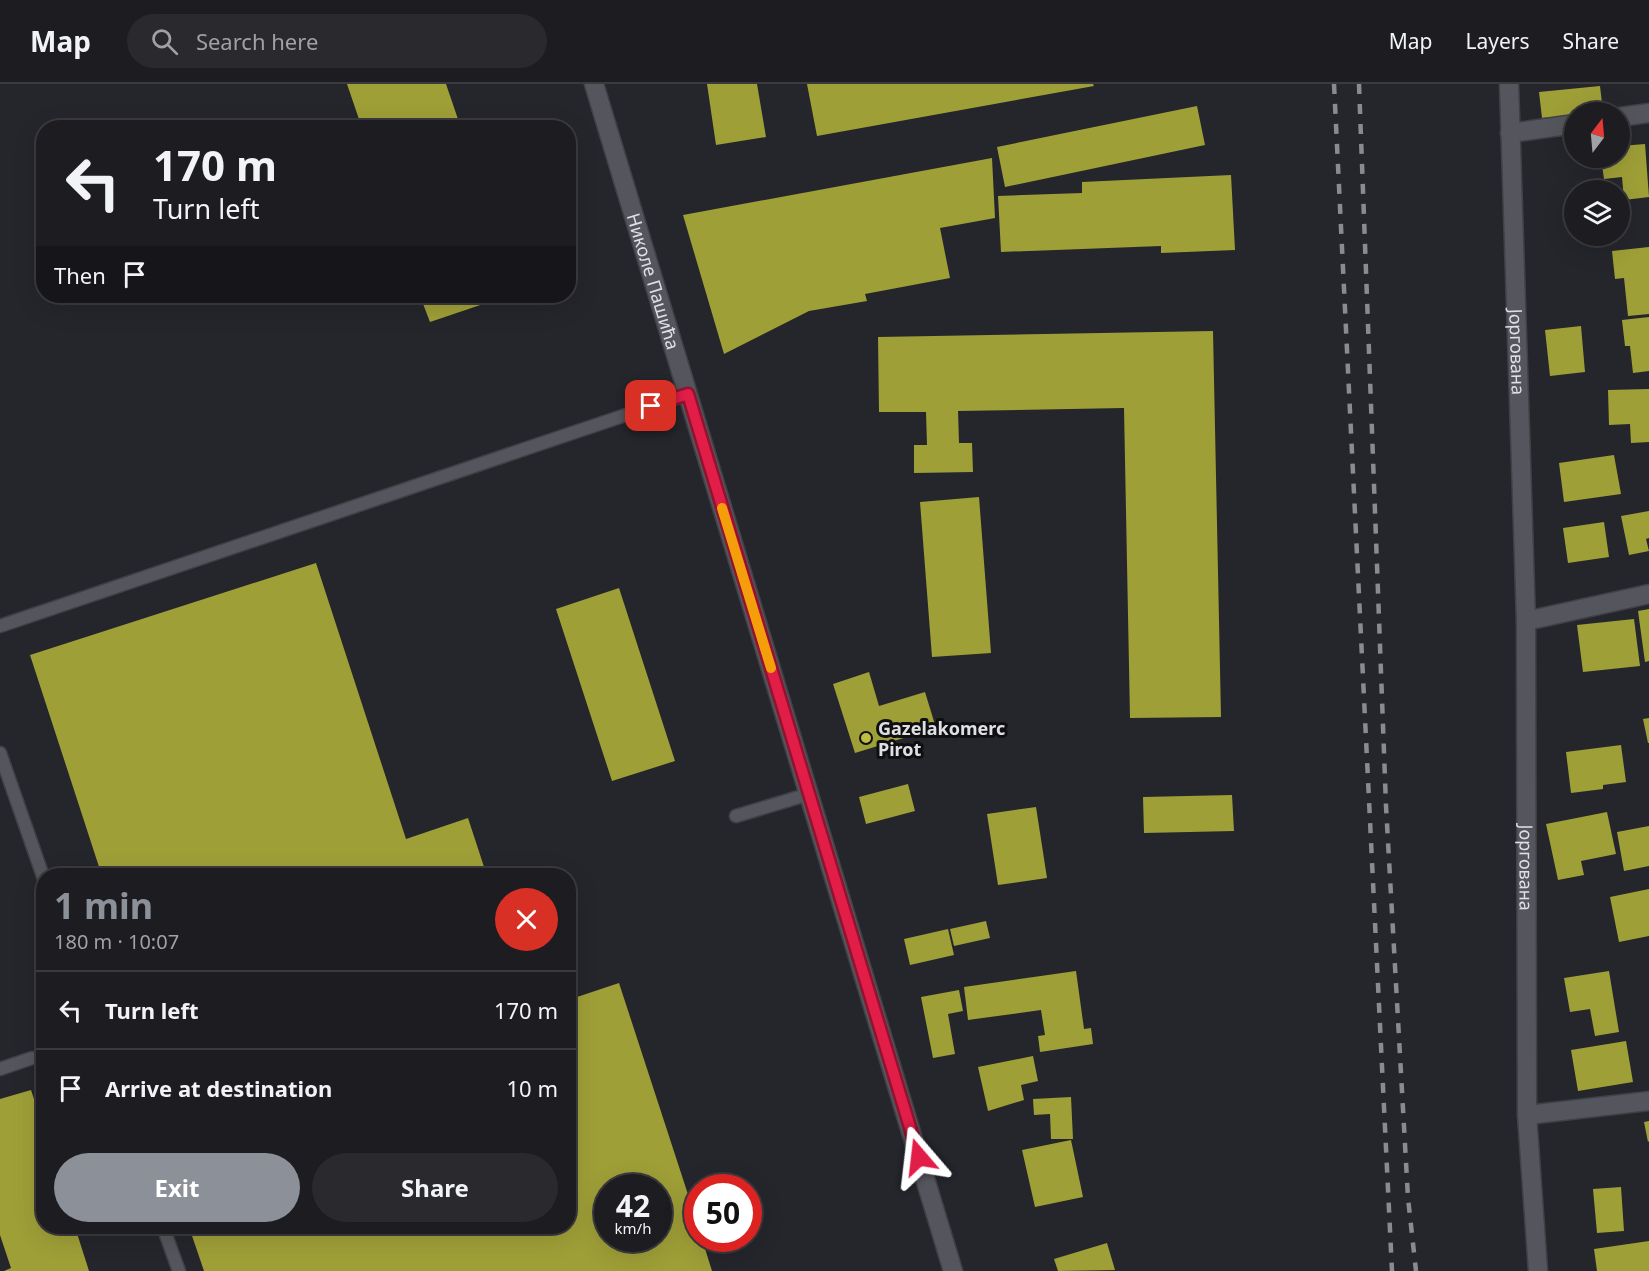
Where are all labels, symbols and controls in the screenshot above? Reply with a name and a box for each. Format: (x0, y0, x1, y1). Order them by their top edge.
search box (127, 14, 547, 68)
text: Map (30, 22, 91, 60)
icon: search (148, 25, 181, 58)
text: Search here (196, 26, 318, 56)
text: Map (1389, 27, 1433, 55)
text: Layers (1466, 27, 1530, 55)
text: Share (1563, 27, 1619, 55)
north arrow (1564, 102, 1630, 168)
map controls (1564, 102, 1630, 246)
text: 170 m (153, 136, 277, 193)
icon: left (54, 144, 132, 222)
button: layers (1564, 180, 1630, 246)
text: Turn left (153, 190, 259, 227)
street label: Николе Пашића (622, 210, 686, 352)
icon: arrive (118, 258, 151, 291)
text: Then (54, 260, 106, 290)
street label: Јоргована (1504, 306, 1531, 395)
pin (625, 380, 676, 431)
icon: arrive (634, 389, 667, 422)
place label: Gazelakomerc Pirot (878, 716, 1005, 761)
marker: Gazelakomerc Pirot (859, 731, 873, 745)
street label: Јоргована (1514, 823, 1539, 911)
text: 1 min (54, 881, 153, 930)
button: close (495, 888, 558, 951)
text: 180 m · 10:07 (54, 928, 179, 955)
icon: left (54, 994, 87, 1027)
text: Turn left (105, 995, 199, 1025)
text: 170 m (494, 995, 558, 1025)
icon: arrive (54, 1072, 87, 1105)
text: Arrive at destination (105, 1073, 332, 1103)
text: 10 m (507, 1073, 558, 1103)
position arrow (887, 1125, 951, 1189)
button: Exit (54, 1153, 300, 1222)
button: Share (312, 1153, 558, 1222)
speed limit sign: 50 (684, 1174, 762, 1252)
text: 42 (616, 1185, 650, 1226)
text: km/h (615, 1218, 651, 1238)

